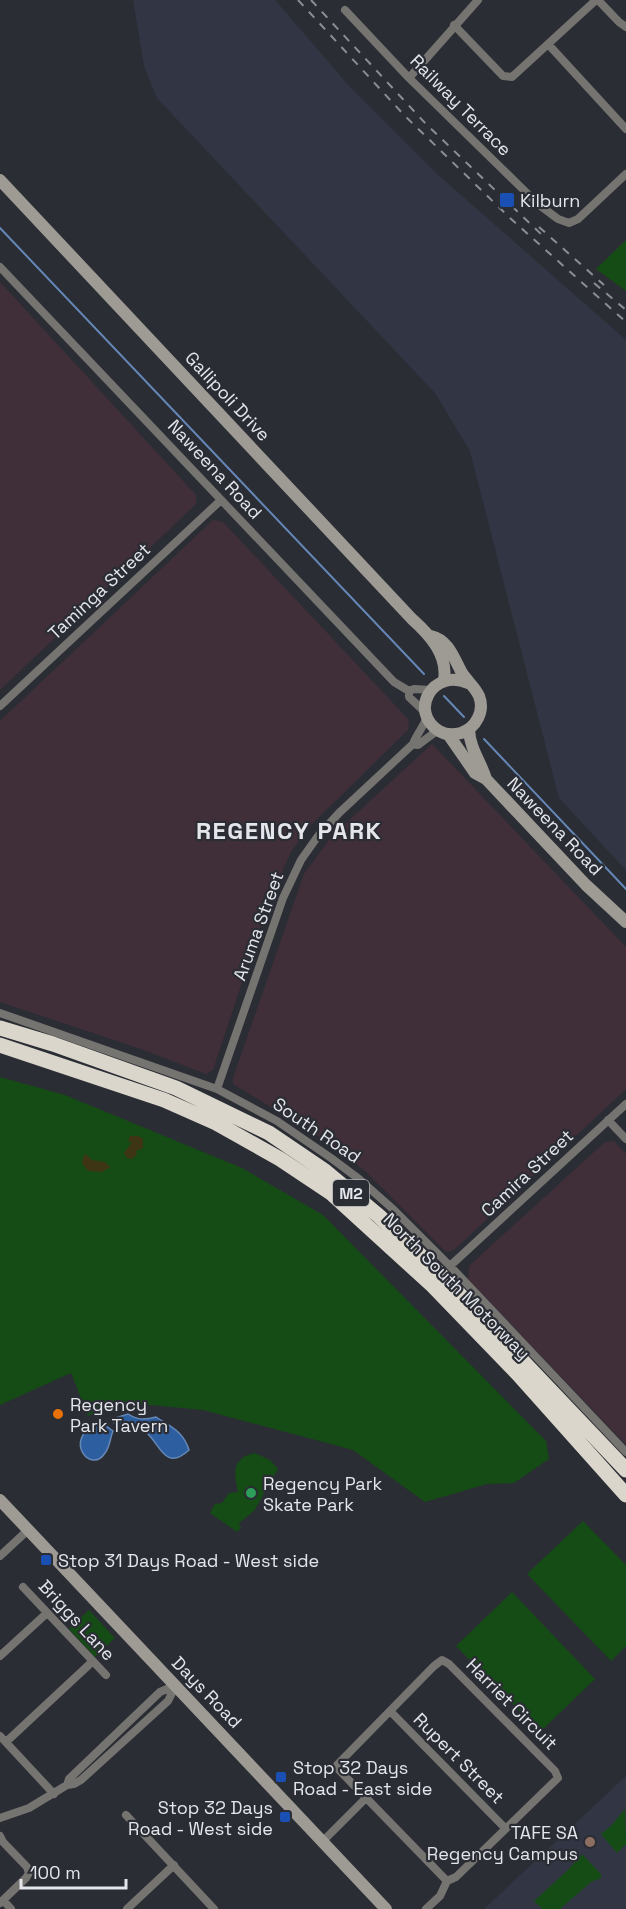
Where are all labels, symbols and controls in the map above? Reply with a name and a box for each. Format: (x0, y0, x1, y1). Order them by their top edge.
street label: Railway Terrace (405, 49, 517, 161)
place label: Kilburn (520, 189, 580, 212)
marker: Kilburn (498, 191, 516, 209)
street label: Gallipoli Drive (180, 346, 276, 446)
street label: Naweena Road (163, 414, 267, 524)
street label: Taminga Street (43, 538, 155, 644)
street label: Naweena Road (502, 772, 608, 880)
district label: REGENCY PARK (196, 815, 382, 846)
street label: Aruma Street (228, 868, 288, 984)
street label: South Road (269, 1092, 365, 1168)
street label: Camira Street (476, 1124, 578, 1222)
road number: M2 (333, 1180, 369, 1206)
street label: North South Motorway (379, 1208, 535, 1364)
place label: Regency Park Tavern (70, 1393, 168, 1437)
marker: Regency Park Tavern (51, 1407, 65, 1421)
place label: Regency Park Skate Park (263, 1472, 382, 1516)
marker: Regency Park Skate Park (244, 1486, 258, 1500)
place label: Stop 31 Days Road - West side (58, 1549, 319, 1572)
marker: Stop 31 Days Road - West side (39, 1553, 53, 1567)
street label: Briggs Lane (34, 1575, 120, 1665)
street label: Days Road (167, 1651, 247, 1733)
street label: Harriet Circuit (461, 1653, 563, 1755)
street label: Rupert Street (409, 1708, 509, 1808)
place label: Stop 32 Days Road - East side (293, 1756, 432, 1800)
marker: Stop 32 Days Road - East side (274, 1770, 288, 1784)
place label: Stop 32 Days Road - West side (128, 1796, 273, 1840)
marker: Stop 32 Days Road - West side (278, 1810, 292, 1824)
place label: TAFE SA Regency Campus (427, 1821, 578, 1865)
marker: TAFE SA Regency Campus (583, 1835, 597, 1849)
scale bar (21, 1852, 126, 1890)
text: 100 m (30, 1861, 81, 1884)

